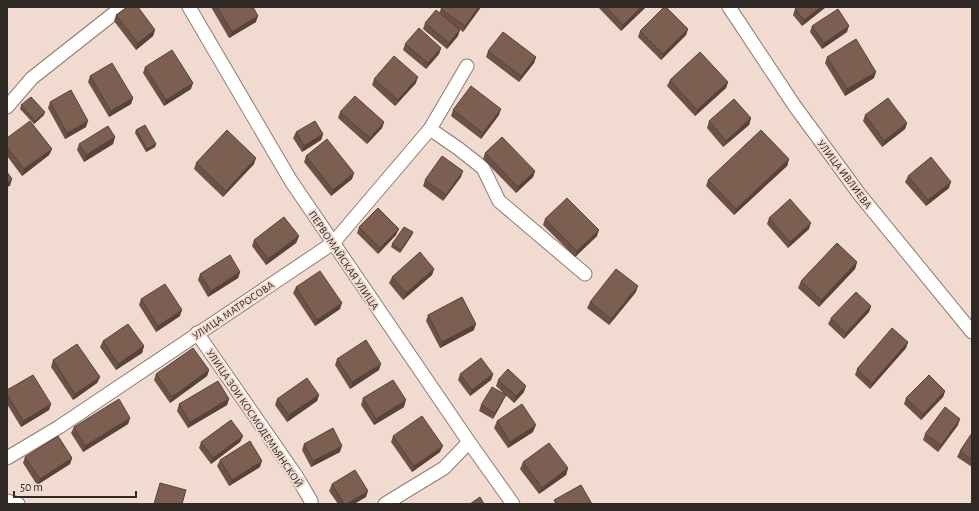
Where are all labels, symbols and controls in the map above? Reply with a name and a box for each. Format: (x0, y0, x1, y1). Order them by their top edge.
street label: УЛИЦА ИВЛИЕВА (815, 138, 874, 211)
street label: ПЕРВОМАЙСКАЯ УЛИЦА (306, 209, 381, 312)
street label: УЛИЦА МАТРОСОВА (191, 279, 276, 342)
street label: УЛИЦА ЗОИ КОСМОДЕМЬЯНСКОЙ (204, 347, 305, 489)
scale bar (14, 473, 136, 499)
text: 50 m (20, 481, 43, 493)

